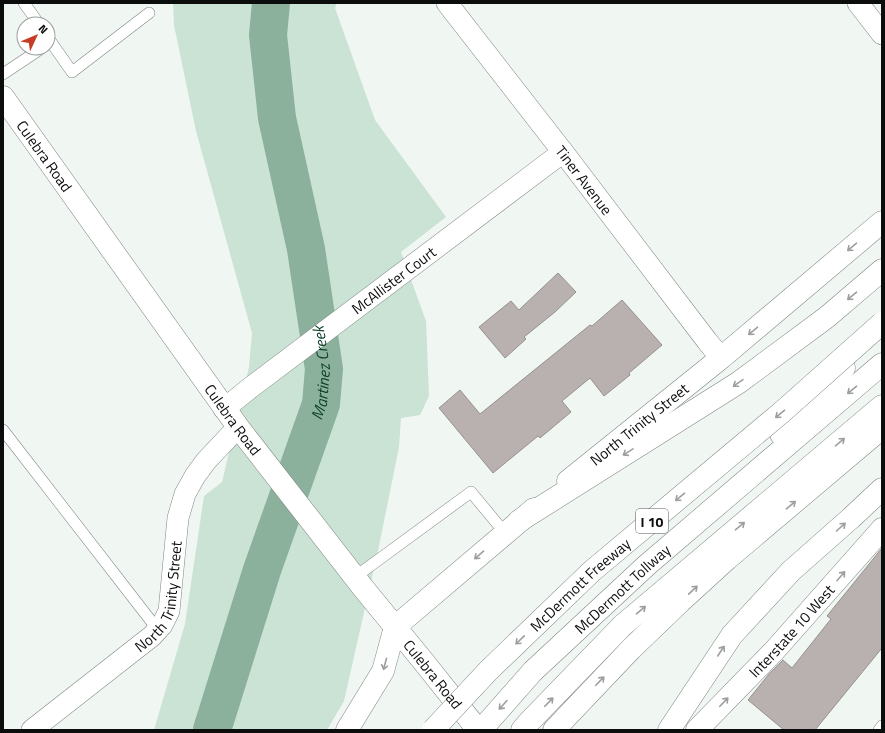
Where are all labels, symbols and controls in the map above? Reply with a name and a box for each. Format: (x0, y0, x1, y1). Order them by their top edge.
north arrow (16, 16, 56, 56)
text: N (35, 21, 52, 37)
street label: Culebra Road (11, 115, 78, 196)
street label: Tiner Avenue (550, 140, 618, 220)
street label: McAllister Court (346, 240, 441, 319)
one-way arrow (847, 243, 858, 252)
one-way arrow (847, 291, 858, 300)
water label: Martinez Creek (304, 323, 336, 423)
one-way arrow (747, 327, 758, 336)
street label: North Trinity Street (585, 377, 694, 471)
street label: Culebra Road (199, 379, 267, 460)
one-way arrow (732, 379, 743, 387)
one-way arrow (847, 385, 858, 394)
one-way arrow (775, 410, 785, 419)
one-way arrow (834, 438, 845, 447)
one-way arrow (622, 449, 634, 457)
one-way arrow (674, 493, 685, 502)
one-way arrow (786, 500, 796, 509)
road number: I 10 (636, 509, 668, 533)
one-way arrow (735, 522, 746, 531)
one-way arrow (836, 522, 846, 531)
street label: McDermott Freeway (524, 532, 635, 637)
street label: North Trinity Street (129, 539, 187, 657)
street label: McDermott Tollway (569, 539, 675, 639)
one-way arrow (474, 551, 484, 560)
one-way arrow (836, 570, 845, 581)
street label: Interstate 10 West (743, 578, 840, 682)
one-way arrow (688, 585, 698, 595)
one-way arrow (636, 606, 646, 615)
street label: Culebra Road (398, 634, 468, 714)
one-way arrow (515, 635, 525, 645)
one-way arrow (717, 645, 725, 656)
one-way arrow (381, 658, 389, 671)
one-way arrow (595, 676, 605, 686)
one-way arrow (544, 697, 553, 707)
one-way arrow (719, 697, 729, 707)
one-way arrow (499, 700, 508, 710)

